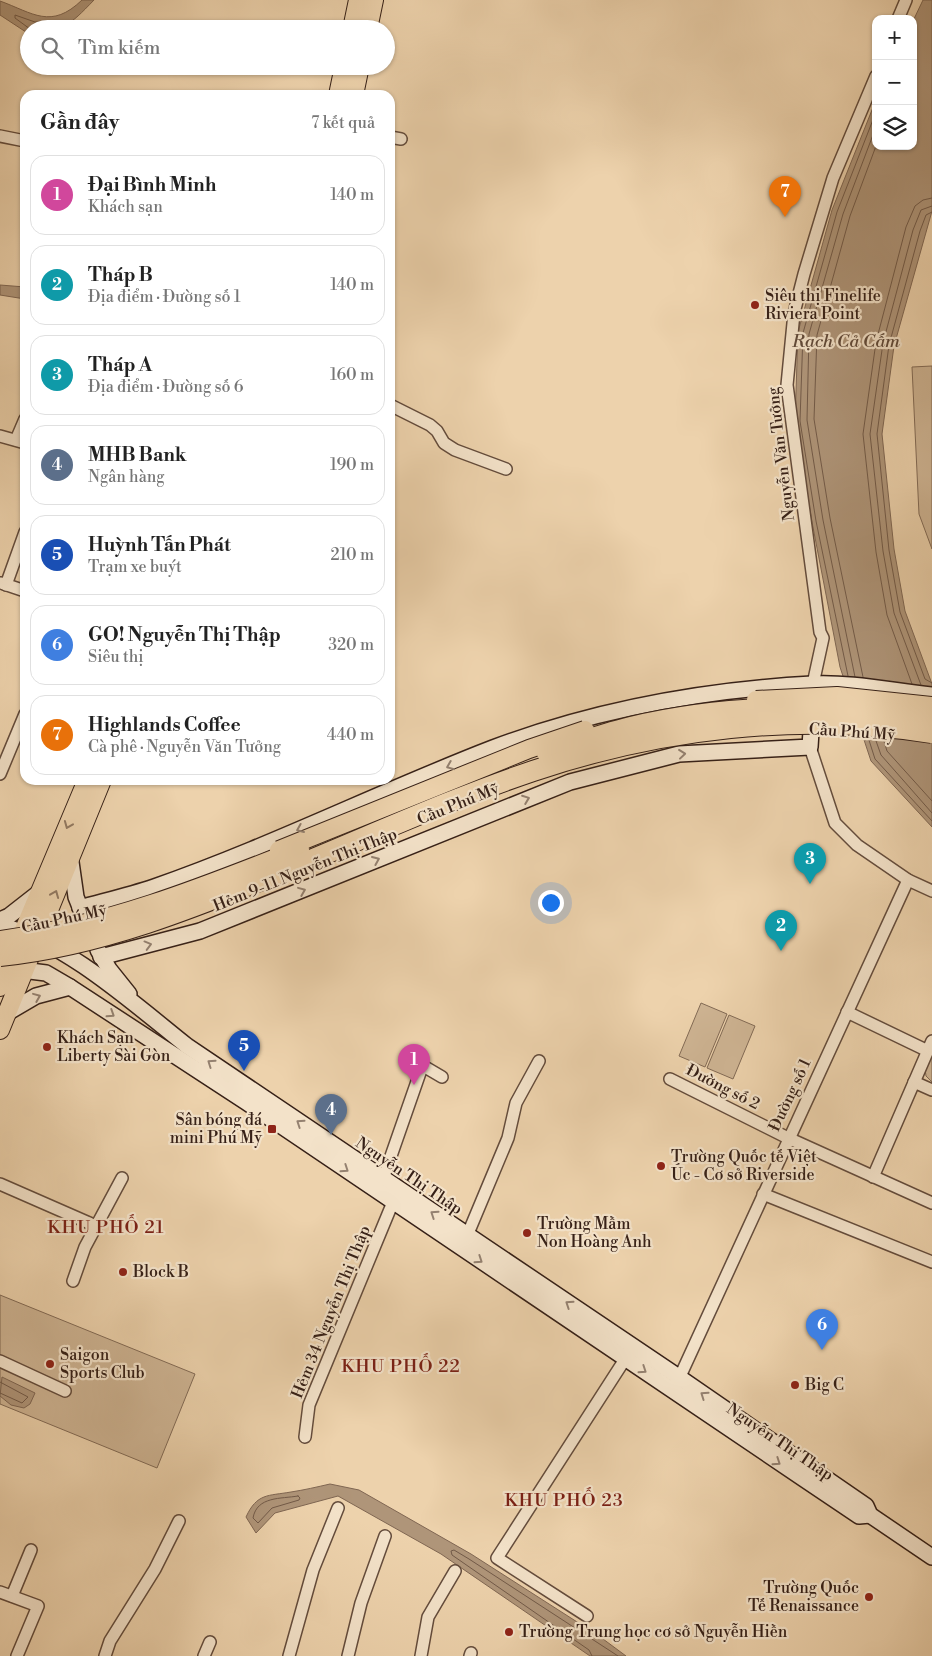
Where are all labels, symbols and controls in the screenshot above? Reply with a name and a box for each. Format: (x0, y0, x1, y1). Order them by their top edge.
map controls (872, 15, 917, 150)
button: + (872, 15, 917, 60)
search box (20, 20, 395, 75)
icon: search (38, 34, 66, 62)
text: Tìm kiếm (78, 36, 161, 60)
button: − (872, 60, 917, 105)
button: layers (872, 105, 917, 150)
text: Gần đây (40, 110, 119, 136)
text: 7 kết quả (311, 113, 375, 133)
text: Đại Bình Minh (88, 173, 216, 197)
pin: 7 (769, 176, 801, 217)
text: 1 (53, 185, 61, 205)
text: 140 m (330, 185, 374, 205)
text: Khách sạn (88, 197, 163, 217)
text: Tháp B (88, 263, 153, 287)
text: 2 (52, 275, 62, 295)
text: 140 m (330, 275, 374, 295)
place label: Siêu thị Finelife Riviera Point (765, 286, 881, 324)
text: Địa điểm · Đường số 1 (88, 287, 241, 307)
marker: Siêu thị Finelife Riviera Point (749, 299, 761, 311)
water label: Rạch Cả Cấm (791, 330, 900, 353)
text: Tháp A (88, 353, 152, 377)
text: 3 (52, 365, 62, 385)
text: 160 m (330, 365, 374, 385)
text: Địa điểm · Đường số 6 (88, 377, 243, 397)
street label: Nguyễn Văn Tưởng (763, 385, 799, 522)
text: MHB Bank (88, 443, 187, 467)
text: 4 (52, 455, 62, 475)
text: 190 m (330, 455, 374, 475)
text: Ngân hàng (88, 467, 165, 487)
text: Huỳnh Tấn Phát (88, 533, 231, 557)
text: 5 (52, 545, 62, 565)
text: 210 m (330, 545, 374, 565)
text: Trạm xe buýt (88, 557, 182, 577)
text: GO! Nguyễn Thị Thập (88, 623, 281, 647)
text: 6 (52, 635, 62, 655)
text: 320 m (328, 635, 374, 655)
text: Siêu thị (88, 647, 144, 667)
text: Highlands Coffee (88, 713, 241, 737)
street label: Cầu Phú Mỹ (808, 719, 896, 745)
text: 7 (52, 725, 62, 745)
text: 440 m (327, 725, 374, 745)
text: Cà phê · Nguyễn Văn Tưởng (88, 737, 281, 757)
one-way arrow (679, 749, 687, 760)
one-way arrow (446, 760, 455, 771)
street label: Cầu Phú Mỹ (414, 778, 502, 829)
one-way arrow (522, 795, 530, 805)
one-way arrow (64, 820, 75, 829)
one-way arrow (296, 822, 305, 833)
street label: Hẻm 9-11 Nguyễn Thị Thập (210, 824, 400, 916)
pin: 3 (794, 843, 826, 884)
one-way arrow (371, 856, 380, 867)
one-way arrow (297, 887, 305, 897)
one-way arrow (48, 890, 59, 899)
your location (538, 890, 564, 916)
street label: Cầu Phú Mỹ (20, 900, 109, 938)
pin: 2 (765, 910, 797, 951)
one-way arrow (144, 940, 153, 951)
one-way arrow (32, 992, 41, 1003)
one-way arrow (105, 1007, 114, 1017)
place label: Khách Sạn Liberty Sài Gòn (57, 1028, 171, 1066)
pin: 5 (228, 1030, 260, 1071)
marker: Khách Sạn Liberty Sài Gòn (41, 1041, 53, 1053)
pin: 1 (398, 1044, 430, 1085)
street label: Đường số 1 (764, 1055, 816, 1135)
one-way arrow (207, 1060, 216, 1069)
street label: Đường số 2 (683, 1060, 763, 1114)
pin: 4 (315, 1094, 347, 1135)
place label: Sân bóng đá mini Phú Mỹ (170, 1110, 263, 1148)
one-way arrow (296, 1120, 306, 1129)
marker: Sân bóng đá mini Phú Mỹ (266, 1123, 278, 1135)
street label: Nguyễn Thị Thập (352, 1133, 466, 1219)
place label: Trường Quốc tế Việt Úc - Cơ sở Riverside (671, 1147, 817, 1185)
marker: Trường Quốc tế Việt Úc - Cơ sở Riverside (655, 1160, 667, 1172)
one-way arrow (339, 1163, 348, 1172)
one-way arrow (431, 1211, 440, 1220)
district label: KHU PHỐ 21 (47, 1214, 165, 1239)
place label: Trường Mầm Non Hoàng Anh (537, 1214, 652, 1252)
street label: Hẻm 34 Nguyễn Thị Thập (287, 1223, 375, 1401)
marker: Trường Mầm Non Hoàng Anh (521, 1227, 533, 1239)
one-way arrow (474, 1254, 483, 1263)
place label: Block B (132, 1262, 189, 1282)
marker: Block B (117, 1266, 129, 1278)
one-way arrow (566, 1301, 575, 1311)
pin: 6 (806, 1309, 838, 1350)
place label: Saigon Sports Club (60, 1345, 145, 1383)
district label: KHU PHỐ 22 (341, 1353, 461, 1378)
marker: Saigon Sports Club (44, 1358, 56, 1370)
one-way arrow (637, 1364, 647, 1373)
place label: Big C (804, 1375, 844, 1395)
marker: Big C (789, 1379, 801, 1391)
one-way arrow (701, 1392, 710, 1401)
street label: Nguyễn Thị Thập (723, 1399, 837, 1485)
one-way arrow (772, 1456, 781, 1465)
district label: KHU PHỐ 23 (504, 1487, 624, 1512)
place label: Trường Quốc Tế Renaissance (748, 1578, 859, 1616)
marker: Trường Quốc Tế Renaissance (863, 1591, 875, 1603)
place label: Trường Trung học cơ sở Nguyễn Hiền (519, 1622, 788, 1642)
marker: Trường Trung học cơ sở Nguyễn Hiền (503, 1626, 515, 1638)

